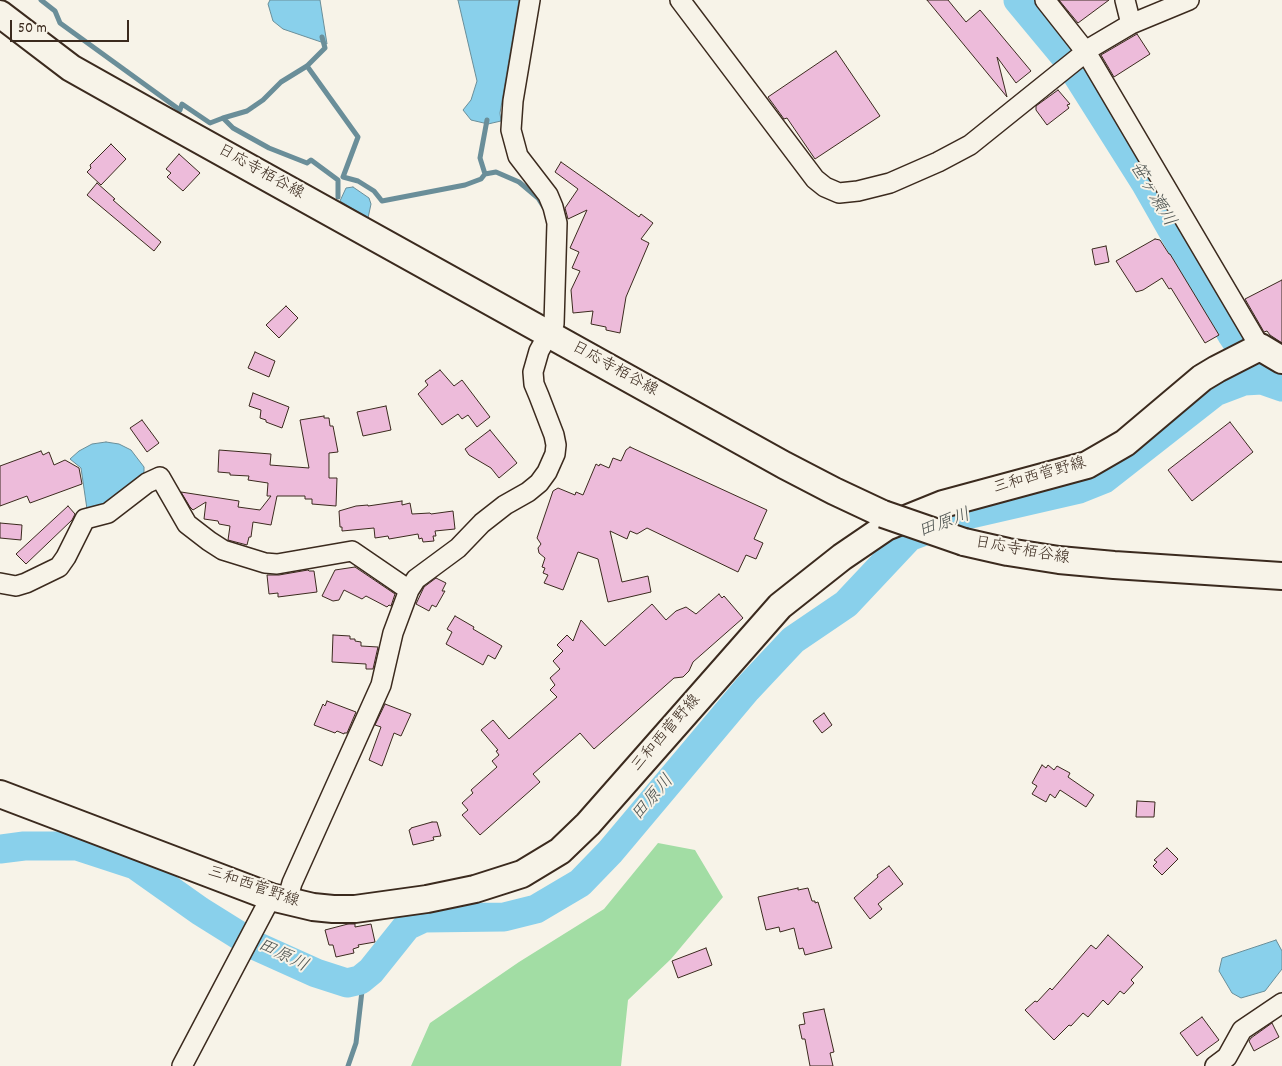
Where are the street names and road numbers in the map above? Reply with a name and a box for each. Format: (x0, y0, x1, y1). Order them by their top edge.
street label: 日応寺栢谷線 (213, 141, 307, 205)
street label: 日応寺栢谷線 (567, 338, 661, 402)
street label: 三和西菅野線 (991, 455, 1089, 499)
street label: 日応寺栢谷線 (973, 534, 1071, 570)
street label: 三和西菅野線 (628, 691, 706, 777)
street label: 三和西菅野線 (204, 863, 302, 913)

